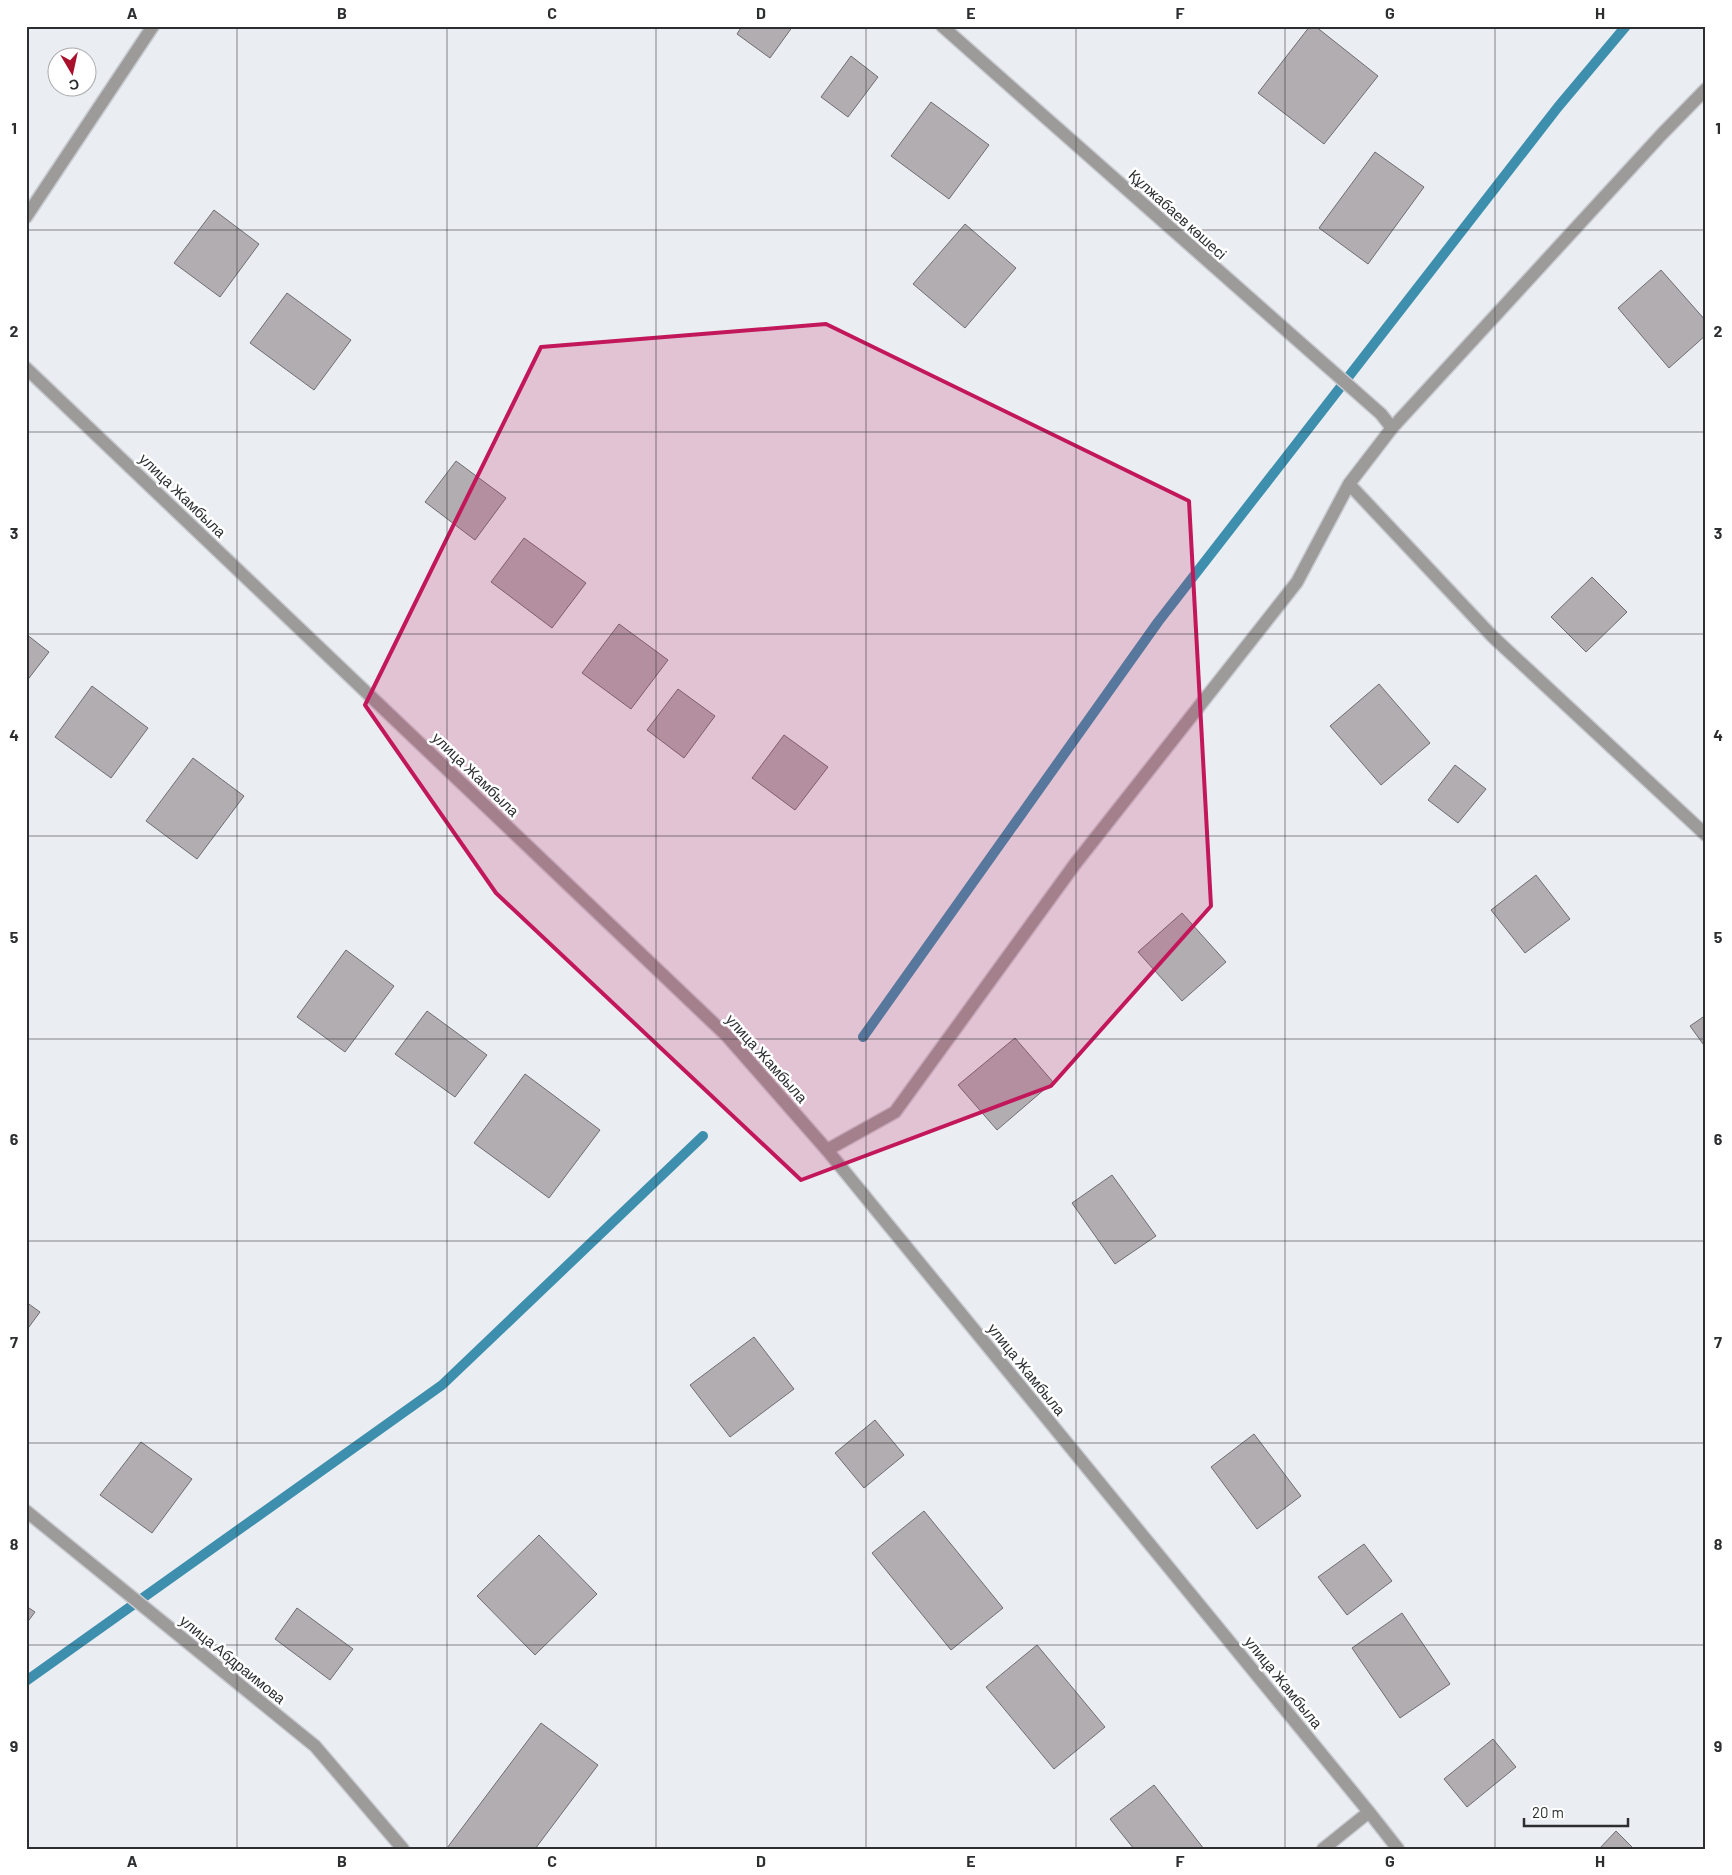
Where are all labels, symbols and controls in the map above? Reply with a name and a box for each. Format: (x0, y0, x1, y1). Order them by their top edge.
text: A (127, 3, 138, 22)
text: B (337, 3, 347, 22)
text: C (547, 3, 557, 22)
text: D (756, 3, 766, 22)
text: E (966, 3, 976, 22)
text: F (1176, 3, 1185, 22)
text: G (1385, 3, 1395, 22)
text: H (1595, 3, 1605, 22)
north arrow (48, 48, 98, 98)
text: С (68, 76, 80, 95)
text: 1 (11, 118, 17, 137)
text: 1 (1715, 118, 1721, 137)
street label: Құлжабаев көшесі (1125, 165, 1231, 263)
text: 2 (10, 321, 19, 340)
text: 2 (1714, 321, 1723, 340)
street label: улица Жамбыла (136, 449, 230, 541)
text: 3 (10, 523, 18, 542)
text: 3 (1714, 523, 1722, 542)
text: 4 (9, 725, 19, 744)
text: 4 (1713, 725, 1723, 744)
street label: улица Жамбыла (429, 728, 523, 820)
text: 5 (10, 927, 19, 946)
text: 5 (1714, 927, 1723, 946)
street label: улица Жамбыла (722, 1010, 812, 1107)
text: 6 (10, 1129, 19, 1148)
text: 6 (1714, 1129, 1723, 1148)
street label: улица Жамбыла (984, 1319, 1070, 1419)
text: 7 (10, 1332, 18, 1351)
text: 7 (1714, 1332, 1722, 1351)
text: 8 (10, 1534, 19, 1553)
text: 8 (1714, 1534, 1723, 1553)
street label: улица Абдраимова (177, 1611, 290, 1708)
street label: улица Жамбыла (1241, 1632, 1327, 1732)
text: 9 (10, 1736, 18, 1755)
text: 9 (1714, 1736, 1722, 1755)
scale bar (1524, 1795, 1628, 1827)
text: 20 m (1532, 1803, 1564, 1821)
text: A (127, 1851, 138, 1870)
text: B (337, 1851, 347, 1870)
text: C (547, 1851, 557, 1870)
text: D (756, 1851, 766, 1870)
text: E (966, 1851, 976, 1870)
text: F (1176, 1851, 1185, 1870)
text: G (1385, 1851, 1395, 1870)
text: H (1595, 1851, 1605, 1870)

